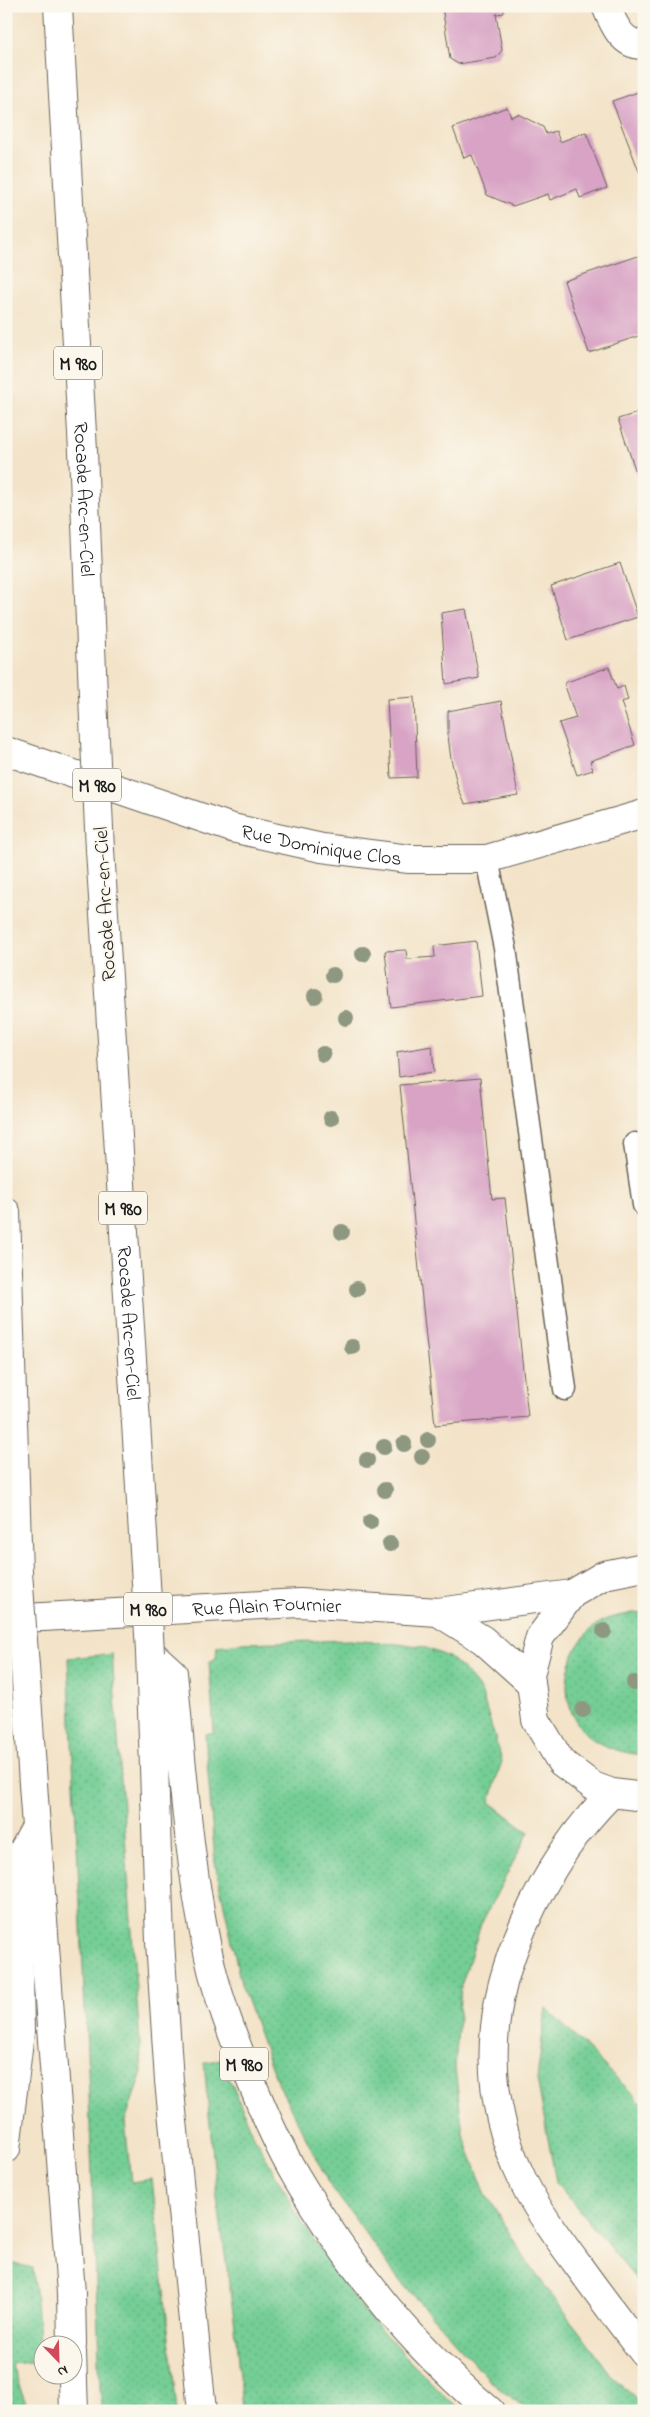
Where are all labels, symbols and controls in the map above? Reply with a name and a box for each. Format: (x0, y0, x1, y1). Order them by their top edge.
road number: M 980 (54, 346, 102, 379)
street label: Rocade Arc-en-Ciel (64, 421, 100, 577)
road number: M 980 (73, 768, 121, 802)
street label: Rue Dominique Clos (238, 818, 403, 875)
street label: Rocade Arc-en-Ciel (88, 826, 125, 982)
road number: M 980 (99, 1192, 147, 1224)
street label: Rocade Arc-en-Ciel (108, 1245, 147, 1401)
street label: Rue Alain Fournier (191, 1591, 343, 1626)
road number: M 980 (124, 1592, 172, 1626)
road number: M 980 (220, 2048, 268, 2080)
north arrow (32, 2334, 82, 2384)
text: N (54, 2359, 71, 2382)

